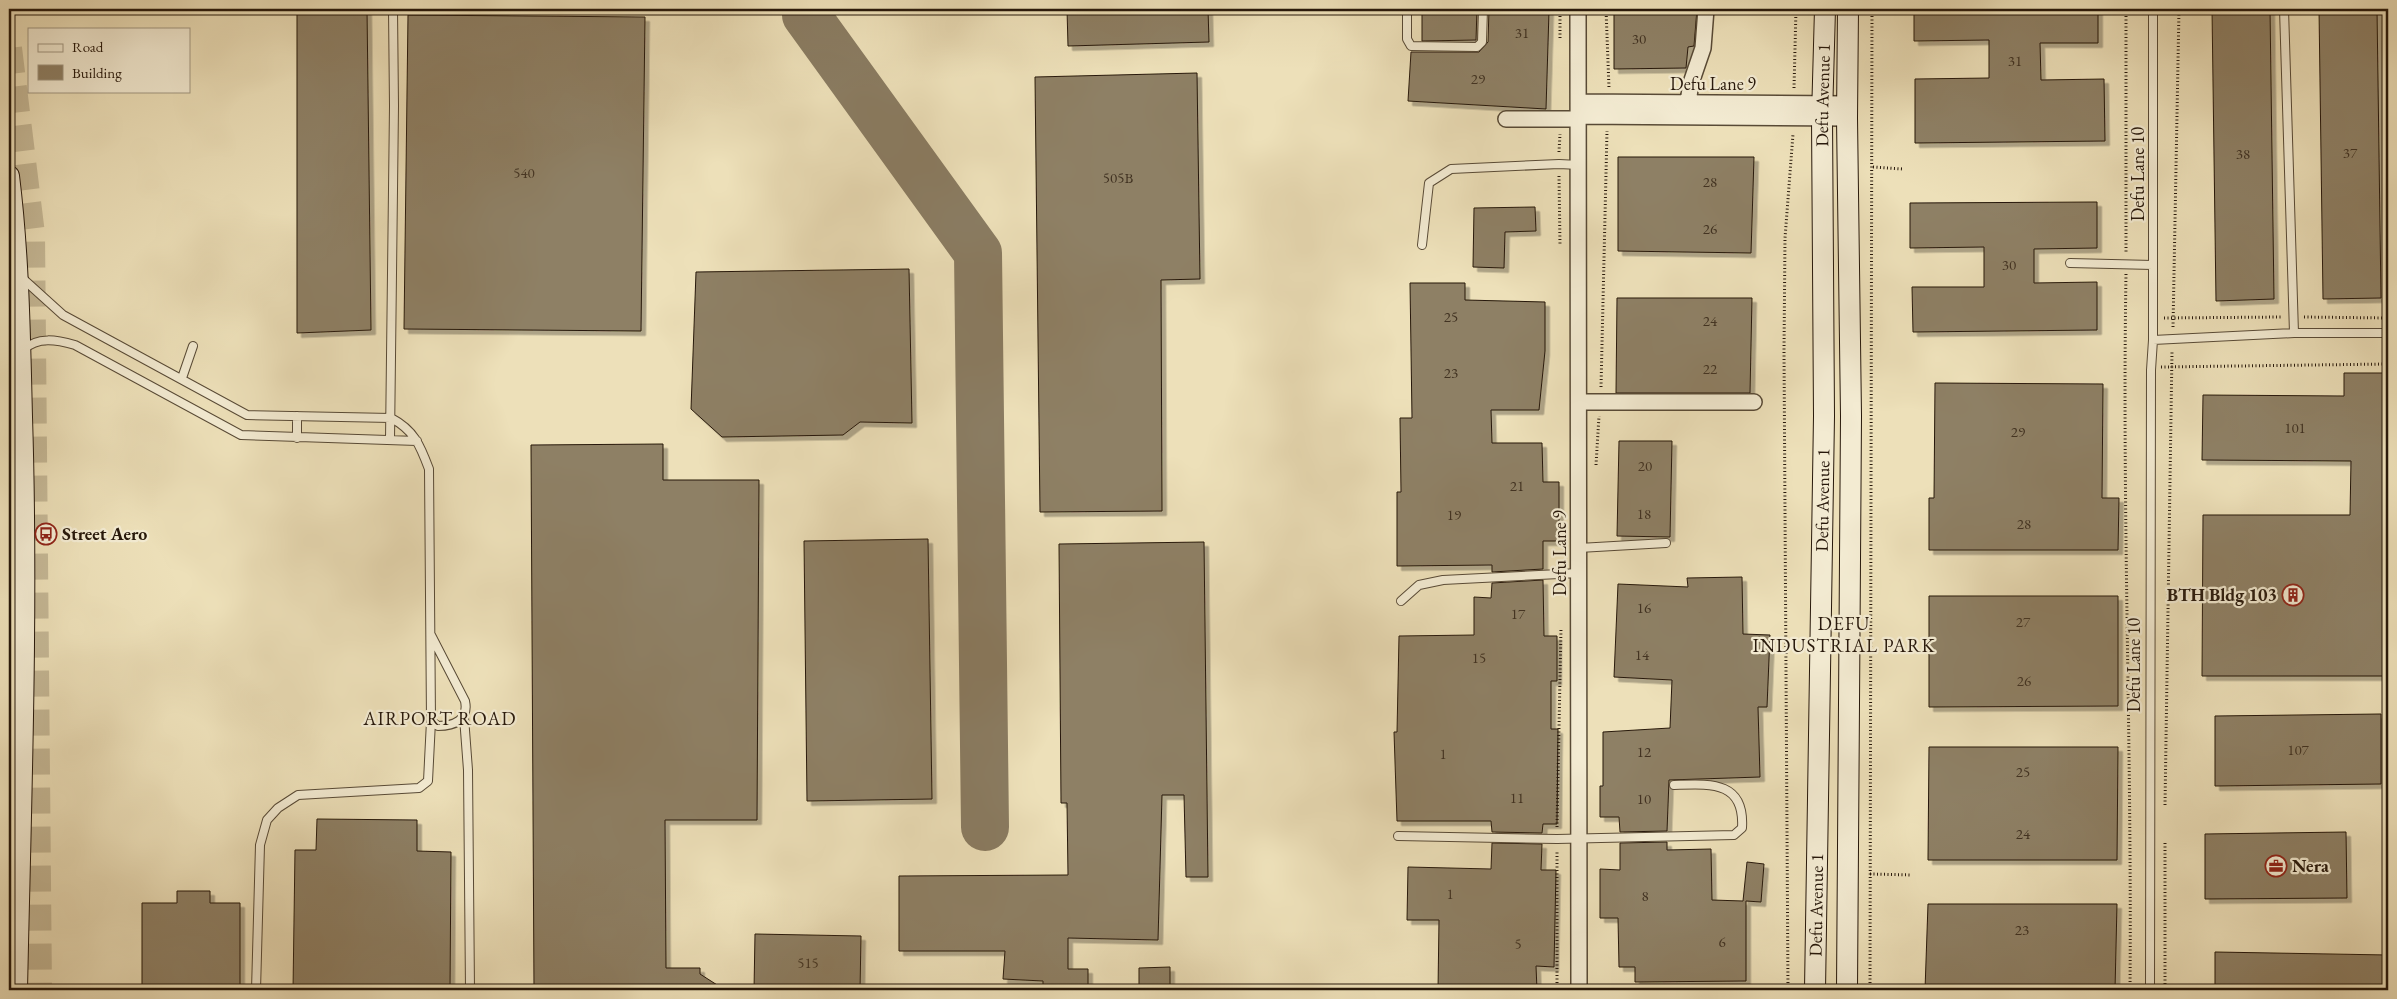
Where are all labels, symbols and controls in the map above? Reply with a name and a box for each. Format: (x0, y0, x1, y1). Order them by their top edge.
house number: 31 (1515, 23, 1529, 42)
legend (28, 28, 190, 92)
house number: 30 (1632, 29, 1646, 48)
text: Road (72, 37, 104, 56)
street label: Defu Avenue 1 (1810, 43, 1835, 147)
house number: 31 (2008, 51, 2022, 70)
text: Building (72, 63, 122, 82)
house number: 29 (1471, 69, 1485, 88)
street label: Defu Lane 9 (1670, 72, 1756, 95)
street label: Defu Lane 10 (2126, 126, 2149, 221)
house number: 37 (2343, 143, 2358, 162)
house number: 38 (2236, 144, 2250, 163)
house number: 540 (513, 163, 535, 182)
house number: 505B (1103, 168, 1133, 187)
house number: 28 (1703, 172, 1717, 191)
house number: 26 (1703, 219, 1717, 238)
house number: 30 (2002, 255, 2016, 274)
house number: 25 (1444, 307, 1458, 326)
house number: 24 (1703, 311, 1718, 330)
house number: 22 (1703, 359, 1718, 378)
house number: 23 (1444, 363, 1458, 382)
house number: 101 (2284, 418, 2306, 437)
house number: 29 (2011, 422, 2025, 441)
street label: Defu Avenue 1 (1810, 448, 1834, 552)
house number: 20 (1638, 456, 1652, 475)
house number: 21 (1510, 476, 1524, 495)
house number: 18 (1637, 504, 1651, 523)
house number: 19 (1447, 505, 1461, 524)
street label: Defu Lane 9 (1548, 510, 1571, 596)
house number: 28 (2017, 514, 2031, 533)
bus stop icon: Street Aero (34, 522, 58, 546)
place label: Street Aero (62, 522, 147, 545)
place label: BTH Bldg 103 (2167, 583, 2277, 606)
building icon: BTH Bldg 103 (2281, 583, 2305, 607)
house number: 16 (1637, 598, 1651, 617)
house number: 17 (1511, 604, 1526, 623)
district label: DEFU INDUSTRIAL PARK (1753, 611, 1936, 658)
house number: 27 (2016, 612, 2031, 631)
street label: Defu Lane 10 (2122, 617, 2145, 712)
house number: 14 (1635, 645, 1650, 664)
house number: 15 (1472, 648, 1486, 667)
house number: 26 (2017, 671, 2031, 690)
district label: AIRPORT ROAD (362, 706, 517, 731)
house number: 107 (2287, 740, 2310, 759)
house number: 12 (1637, 742, 1652, 761)
house number: 1 (1439, 744, 1447, 763)
house number: 25 (2016, 762, 2030, 781)
house number: 11 (1510, 788, 1524, 807)
house number: 10 (1637, 789, 1651, 808)
house number: 24 (2016, 824, 2031, 843)
street label: Defu Avenue 1 (1804, 853, 1828, 957)
office icon: Nera (2264, 854, 2288, 878)
place label: Nera (2292, 854, 2329, 877)
house number: 1 (1446, 884, 1454, 903)
house number: 8 (1641, 886, 1649, 905)
house number: 23 (2015, 920, 2029, 939)
house number: 6 (1718, 932, 1726, 951)
house number: 5 (1514, 934, 1522, 953)
house number: 515 (797, 953, 819, 972)

